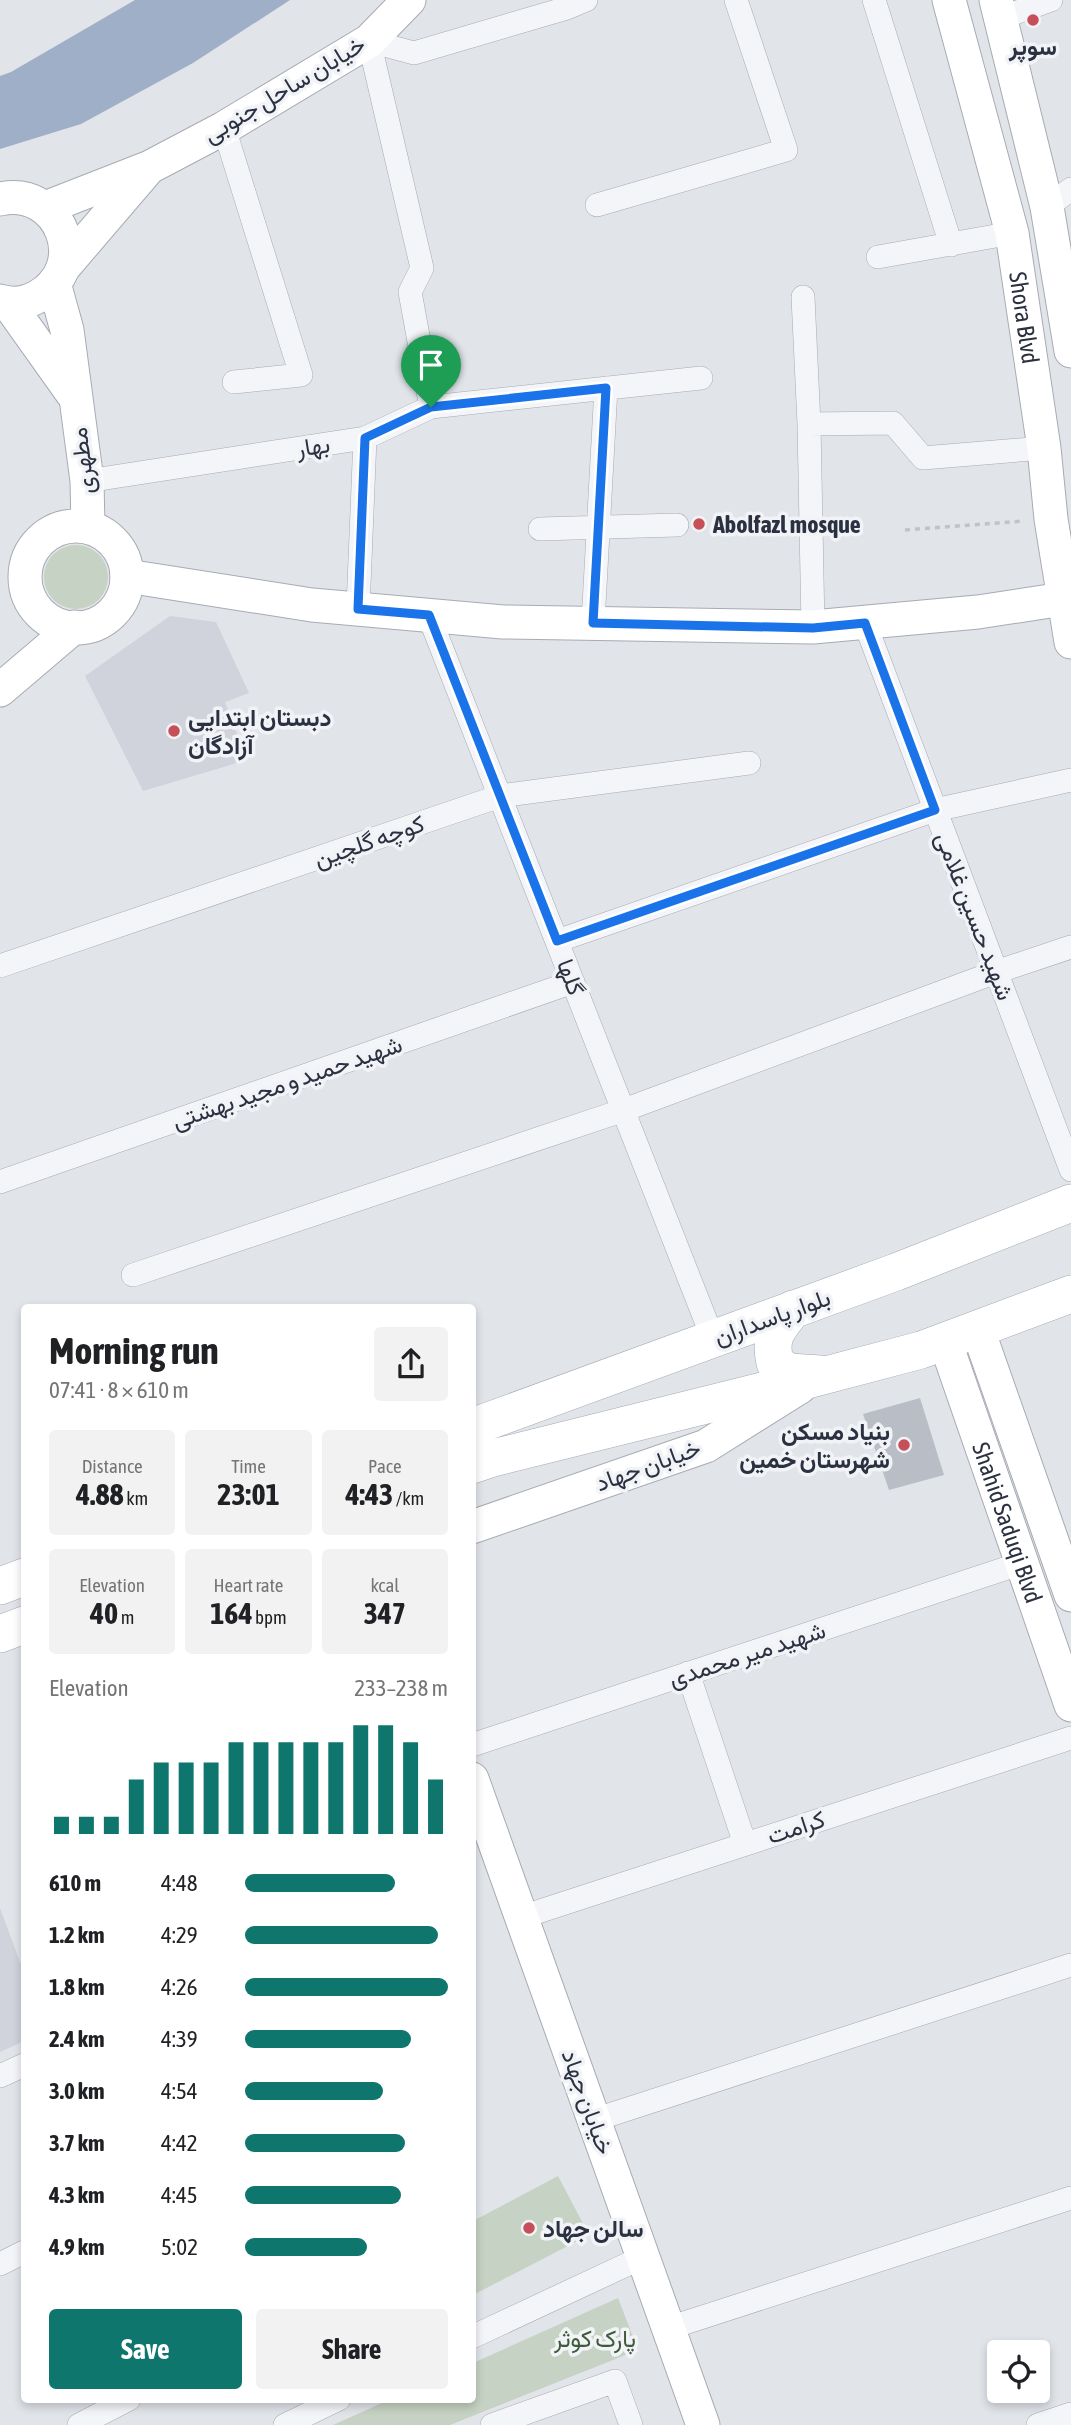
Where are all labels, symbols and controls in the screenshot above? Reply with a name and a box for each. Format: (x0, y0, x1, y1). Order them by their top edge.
marker: سوپر (1025, 12, 1041, 28)
street label: خیابان ساحل جنوبی (198, 30, 371, 150)
place label: سوپر (1008, 33, 1057, 63)
street label: Shora Blvd (1004, 270, 1045, 366)
pin (401, 335, 461, 407)
icon: arrive (412, 346, 450, 384)
street label: مطهری (65, 426, 101, 496)
street label: بهار (293, 430, 332, 464)
place label: Abolfazl mosque (712, 511, 861, 538)
marker: Abolfazl mosque (691, 516, 707, 532)
place label: دبستان ابتدایی آزادگان (188, 704, 331, 761)
marker: دبستان ابتدایی آزادگان (166, 723, 182, 739)
street label: کوچه گلچین (310, 810, 429, 875)
street label: شهید حسین غلامی (929, 828, 1019, 1005)
street label: گلها (550, 955, 590, 1000)
street label: شهید حمید و مجید بهشتی (168, 1030, 406, 1136)
street label: بلوار پاسداران (710, 1283, 835, 1353)
button: share (374, 1327, 448, 1401)
text: Morning run (49, 1329, 219, 1372)
text: 07:41 · 8 × 610 m (49, 1377, 189, 1403)
place label: بنیاد مسکن شهرستان خمین (739, 1418, 890, 1475)
street label: خیابان جهاد (592, 1434, 705, 1498)
marker: بنیاد مسکن شهرستان خمین (896, 1437, 912, 1453)
street label: Shahid Saduqi Blvd (968, 1439, 1048, 1606)
text: Distance (82, 1455, 143, 1477)
text: Time (231, 1455, 266, 1477)
text: Pace (368, 1455, 402, 1477)
text: 4.88 (76, 1477, 124, 1511)
text: 23:01 (217, 1477, 280, 1511)
text: 4:43 (345, 1477, 393, 1511)
text: km (124, 1487, 148, 1509)
text: /km (393, 1487, 424, 1509)
text: Elevation (79, 1574, 145, 1596)
text: Heart rate (214, 1574, 283, 1596)
text: kcal (370, 1574, 399, 1596)
text: 40 (90, 1596, 118, 1630)
text: 164 (210, 1596, 253, 1630)
text: 347 (364, 1596, 406, 1630)
text: m (118, 1606, 134, 1628)
text: bpm (253, 1606, 287, 1628)
street label: شهید میر محمدی (665, 1616, 829, 1694)
text: Elevation (49, 1675, 129, 1701)
text: 233–238 m (354, 1675, 448, 1701)
street label: کرامت (764, 1805, 829, 1851)
text: 610 m (49, 1870, 101, 1896)
text: 4:48 (161, 1870, 198, 1896)
text: 1.2 km (49, 1922, 105, 1948)
text: 4:29 (161, 1922, 198, 1948)
text: 1.8 km (49, 1974, 105, 2000)
text: 4:26 (161, 1974, 198, 2000)
text: 2.4 km (49, 2026, 105, 2052)
text: 4:39 (161, 2026, 198, 2052)
street label: خیابان جهاد (555, 2046, 619, 2159)
text: 3.0 km (49, 2078, 105, 2104)
text: 4:54 (161, 2078, 198, 2104)
text: 3.7 km (49, 2130, 105, 2156)
text: 4:42 (161, 2130, 198, 2156)
text: 4.3 km (49, 2182, 105, 2208)
text: 4:45 (161, 2182, 198, 2208)
place label: سالن جهاد (543, 2215, 644, 2244)
marker: سالن جهاد (521, 2220, 537, 2236)
text: 4.9 km (49, 2234, 105, 2260)
text: 5:02 (161, 2234, 198, 2260)
button: Save (49, 2309, 242, 2389)
button: Share (256, 2309, 448, 2389)
park label: پارک کوثر (553, 2325, 636, 2355)
map controls (987, 2340, 1050, 2403)
button: locate (987, 2340, 1050, 2403)

